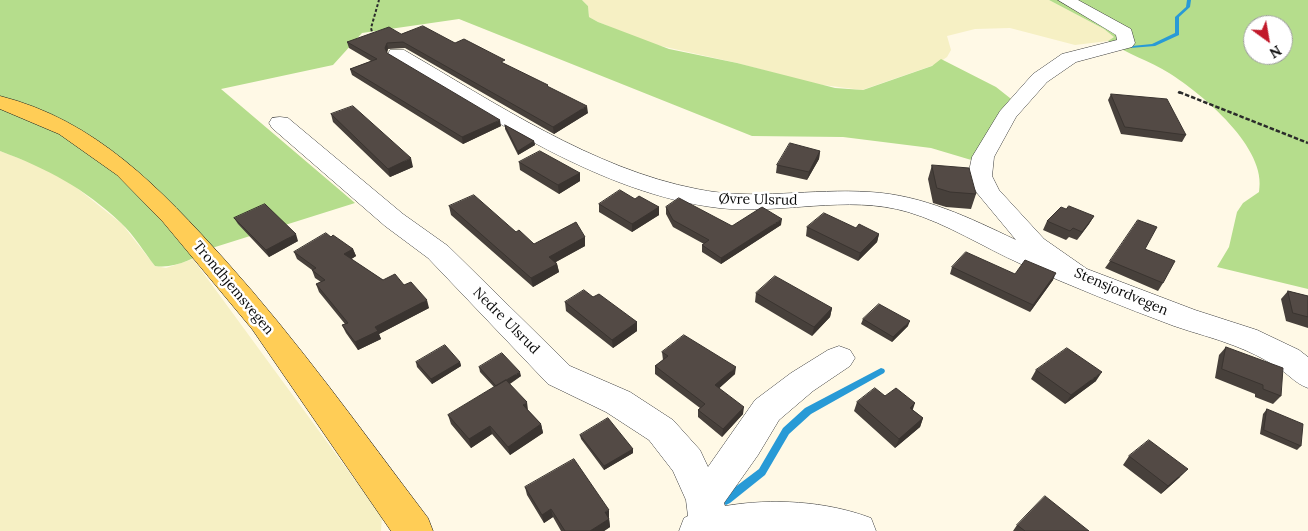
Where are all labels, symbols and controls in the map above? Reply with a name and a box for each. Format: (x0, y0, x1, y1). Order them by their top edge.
north arrow (1243, 15, 1293, 65)
text: N (1266, 41, 1285, 62)
street label: Øvre Ulsrud (718, 191, 798, 209)
street label: Trondhjemsvegen (189, 238, 277, 338)
street label: Stensjordvegen (1072, 265, 1170, 319)
street label: Nedre Ulsrud (469, 284, 543, 358)

